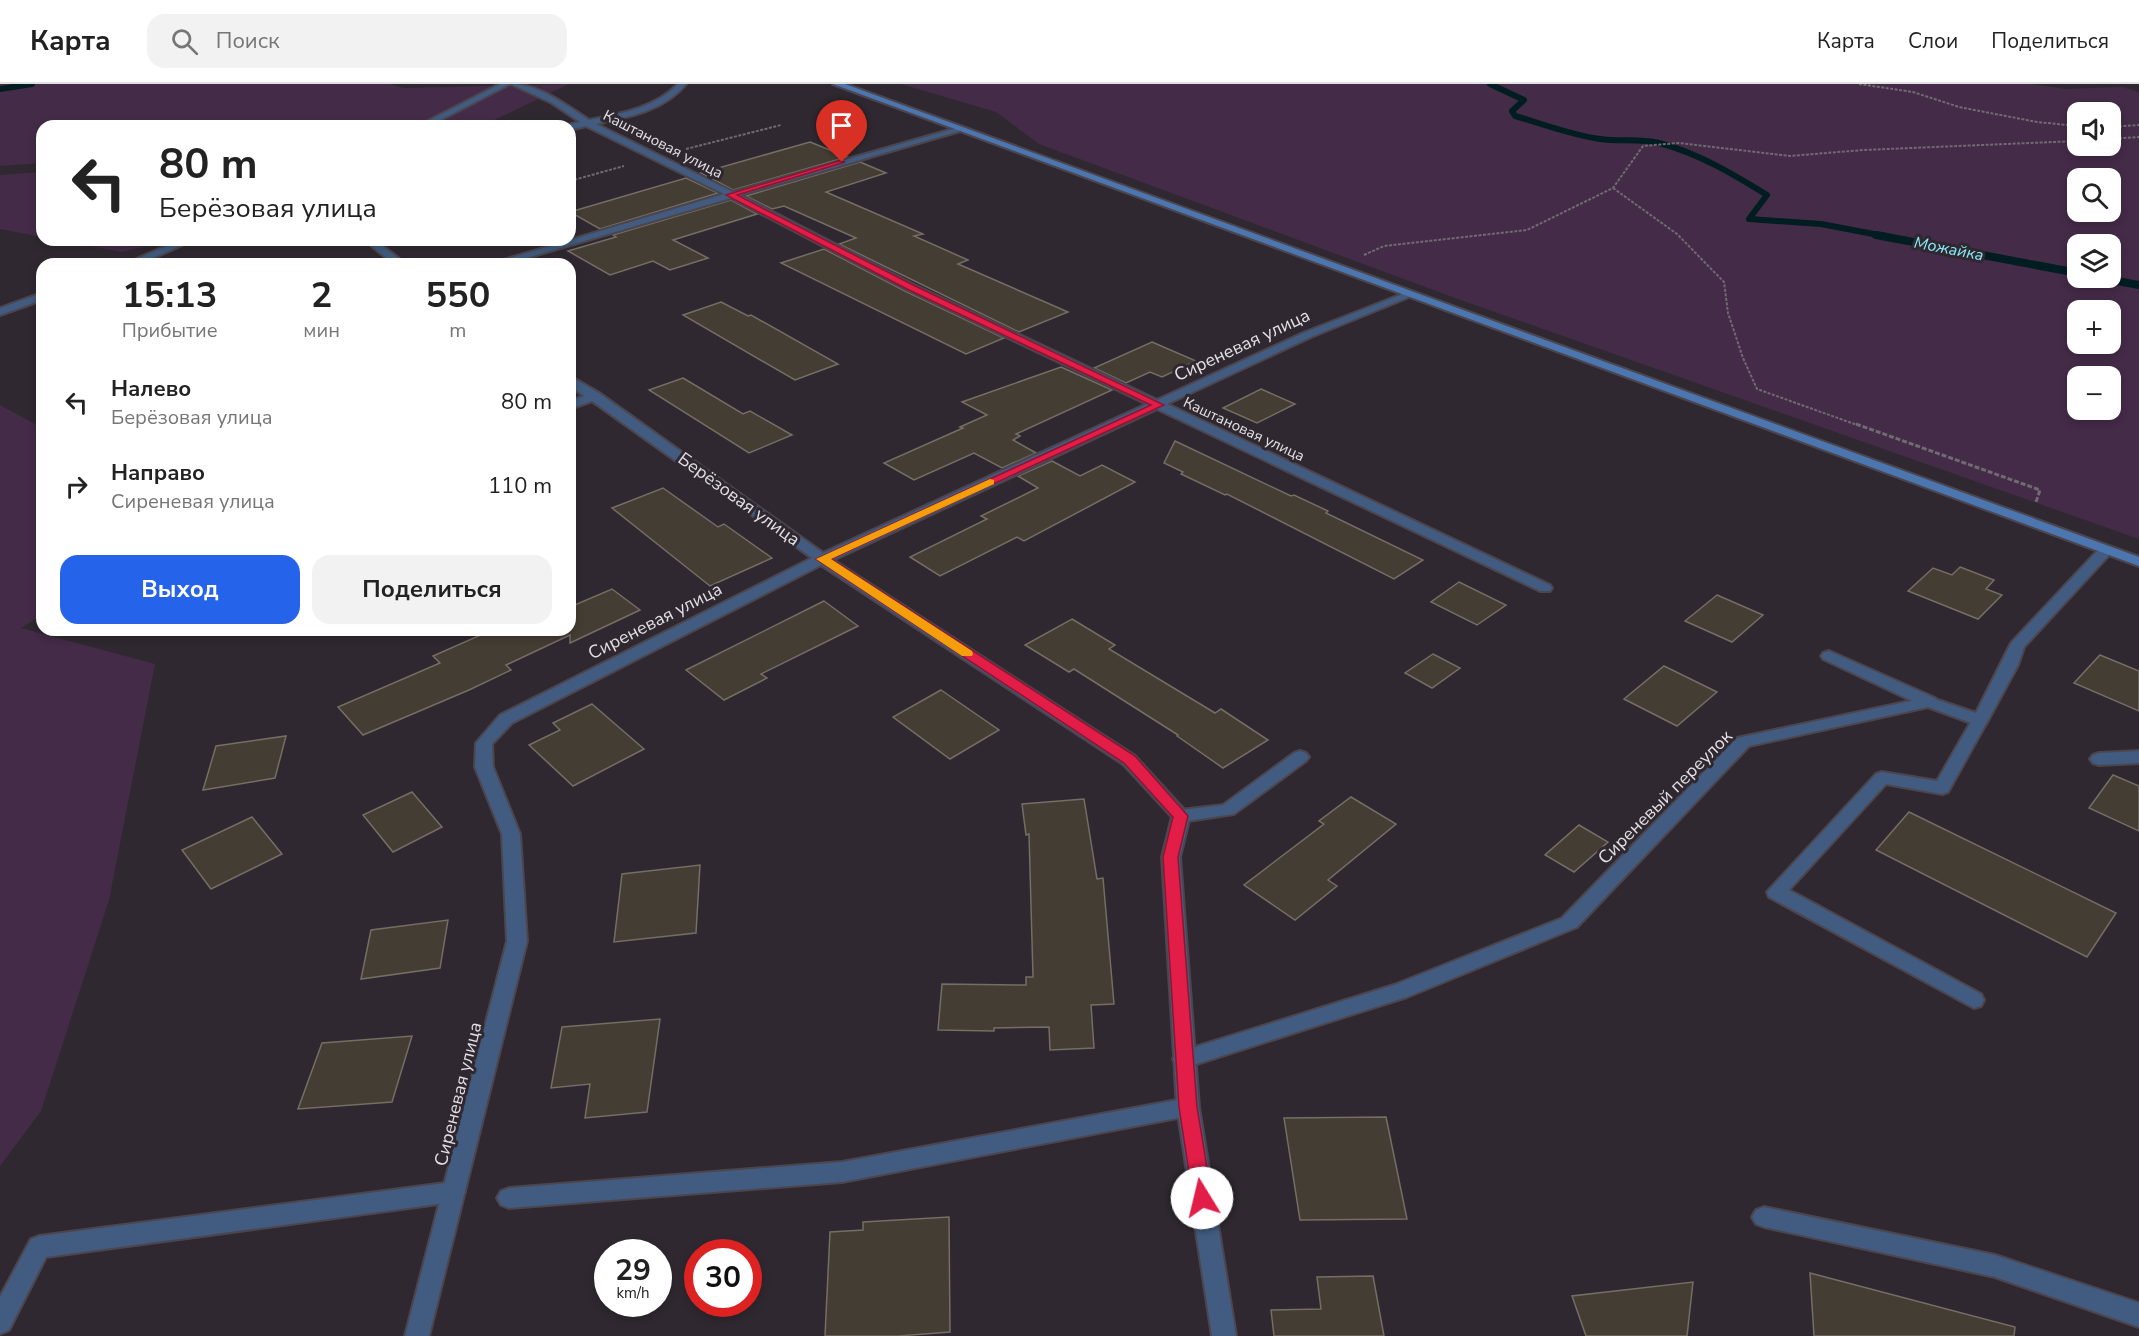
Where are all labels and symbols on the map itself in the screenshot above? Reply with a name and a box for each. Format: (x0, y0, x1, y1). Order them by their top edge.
pin (816, 100, 867, 162)
street label: Каштановая улица (600, 105, 726, 183)
water label: Можайка (1912, 231, 1985, 266)
street label: Сиреневая улица (1170, 303, 1314, 387)
street label: Каштановая улица (1180, 392, 1308, 466)
street label: Берёзовая улица (673, 447, 805, 551)
street label: Сиреневая улица (584, 577, 726, 665)
street label: Сиреневый переулок (1593, 724, 1738, 869)
street label: Сиреневая улица (429, 1020, 487, 1168)
position arrow (1170, 1166, 1234, 1230)
speed limit sign: 30 (684, 1239, 762, 1317)

